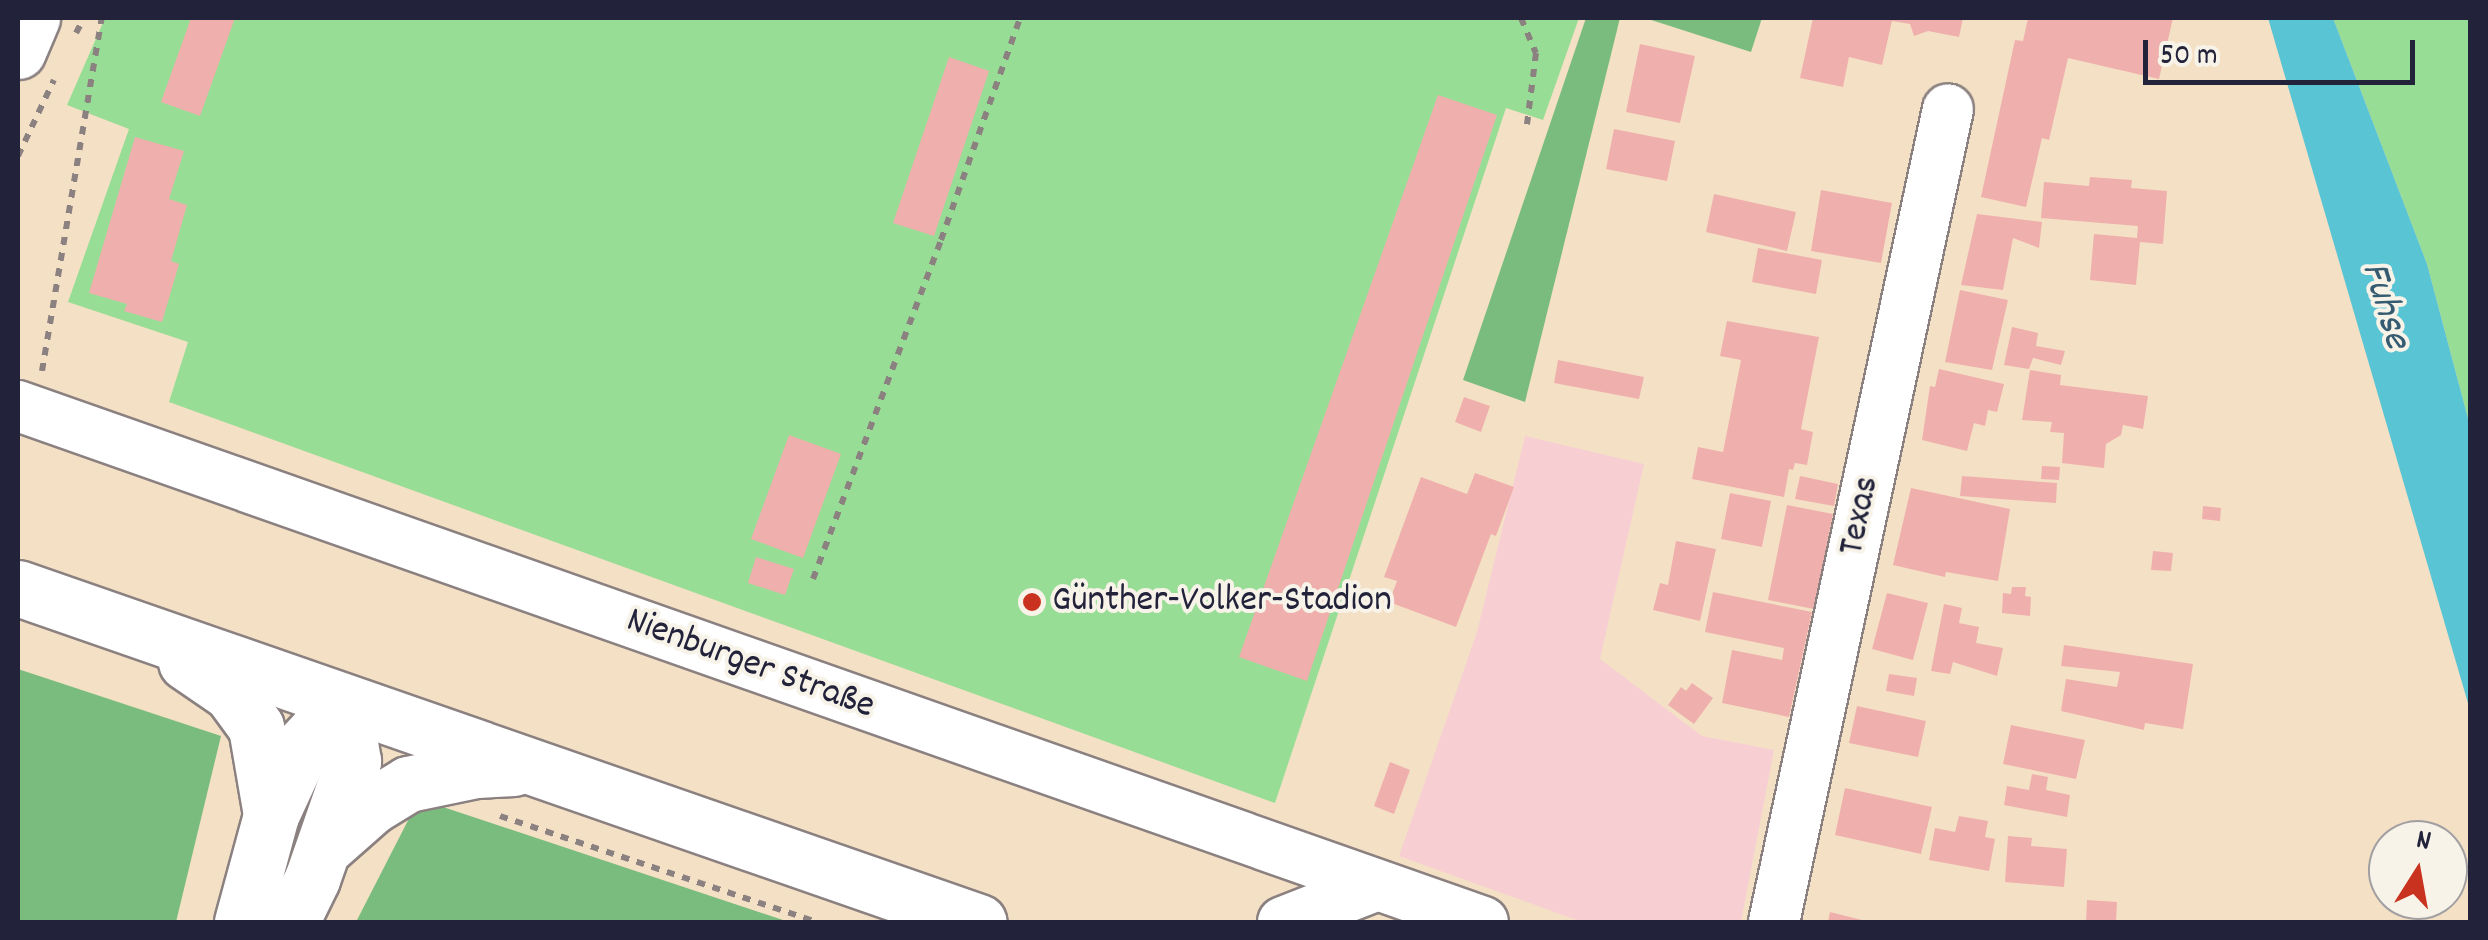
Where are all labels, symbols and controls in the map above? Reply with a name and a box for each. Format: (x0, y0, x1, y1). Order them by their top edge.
scale bar (2148, 20, 2420, 82)
text: 50 m (2160, 36, 2218, 79)
water label: Fuhse (2347, 257, 2419, 355)
street label: Texas (1830, 472, 1892, 560)
place label: Günther-Volker-Stadion (1052, 579, 1392, 625)
marker: Günther-Volker-Stadion (1021, 591, 1043, 613)
street label: Nienburger Straße (620, 599, 880, 731)
north arrow (2368, 820, 2468, 920)
text: N (2413, 822, 2434, 863)

